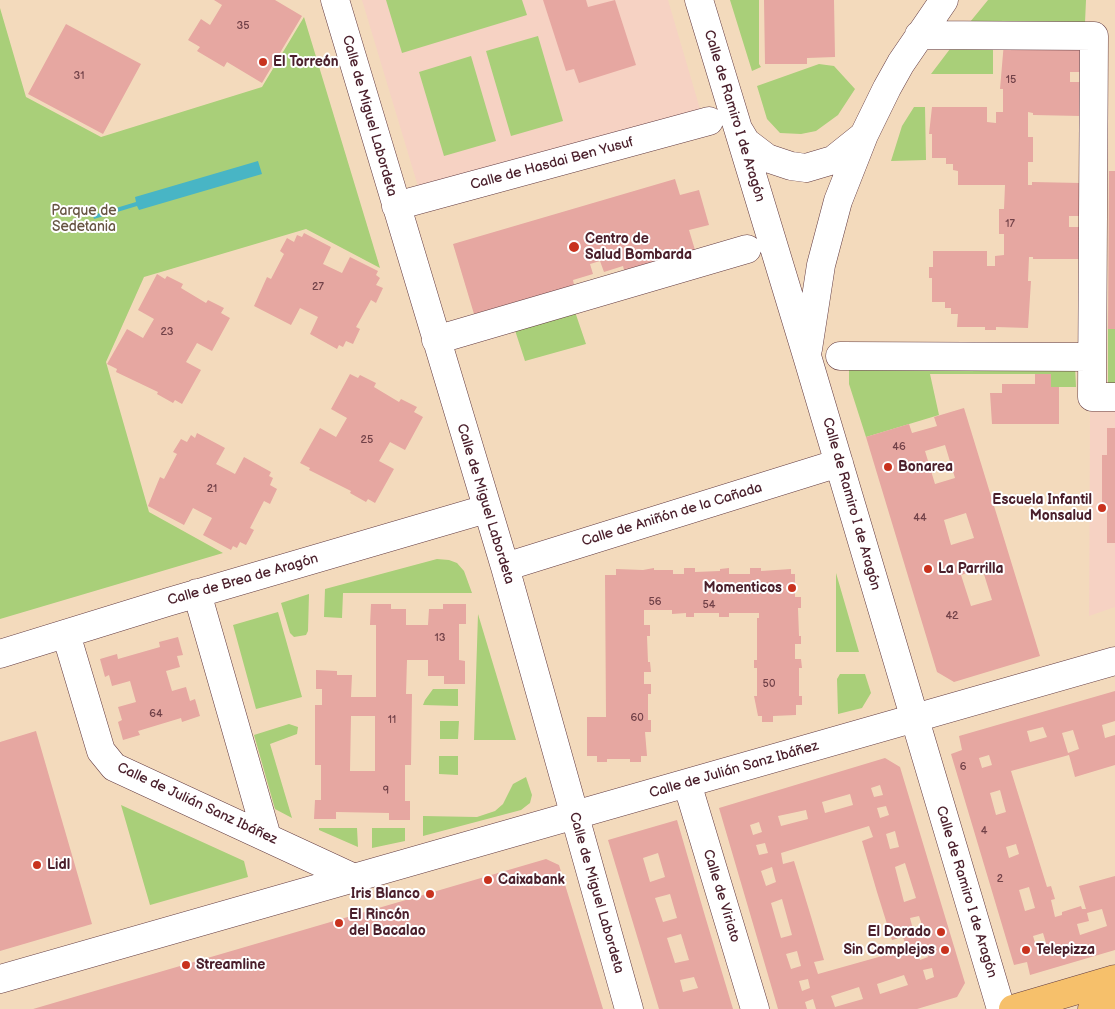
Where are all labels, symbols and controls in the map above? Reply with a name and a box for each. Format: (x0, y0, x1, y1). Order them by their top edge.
house number: 35 (236, 19, 250, 33)
street label: Calle de Ramiro I de Aragón (700, 28, 768, 204)
street label: Calle de Miguel Labordeta (338, 33, 400, 199)
place label: El Torreón (273, 54, 338, 70)
marker: El Torreón (257, 56, 269, 68)
house number: 31 (73, 69, 85, 83)
house number: 15 (1006, 73, 1016, 87)
street label: Calle de Hasdai Ben Yusuf (469, 134, 635, 194)
park label: Parque de Sedetania (51, 203, 117, 236)
house number: 17 (1005, 217, 1015, 231)
place label: Centro de Salud Bombarda (585, 231, 692, 264)
marker: Centro de Salud Bombarda (567, 240, 581, 254)
house number: 27 (312, 280, 324, 294)
house number: 23 (160, 325, 174, 339)
street label: Calle de Ramiro I de Aragón (818, 416, 884, 592)
street label: Calle de Miguel Labordeta (453, 422, 517, 586)
house number: 25 (361, 433, 373, 447)
house number: 46 (892, 440, 906, 454)
place label: Bonarea (898, 459, 953, 475)
marker: Bonarea (882, 461, 894, 473)
street label: Calle de Aniñón de la Cañada (580, 479, 764, 551)
house number: 21 (207, 482, 217, 496)
place label: Escuela Infantil Monsalud (992, 492, 1092, 524)
marker: Escuela Infantil Monsalud (1096, 502, 1108, 514)
house number: 44 (913, 511, 927, 525)
street label: Calle de Brea de Aragón (166, 550, 320, 610)
place label: La Parrilla (938, 561, 1003, 577)
marker: La Parrilla (922, 563, 934, 575)
place label: Momenticos (704, 580, 782, 596)
marker: Momenticos (786, 582, 798, 594)
house number: 56 (648, 595, 662, 609)
house number: 54 (702, 598, 716, 612)
house number: 42 (945, 609, 959, 623)
house number: 13 (434, 631, 446, 645)
house number: 50 (763, 677, 775, 691)
house number: 64 (149, 707, 163, 721)
house number: 60 (630, 711, 644, 725)
house number: 11 (388, 713, 396, 727)
street label: Calle de Julián Sanz Ibáñez (648, 738, 820, 802)
street label: Calle de Julián Sanz Ibáñez (114, 759, 280, 849)
house number: 6 (960, 760, 966, 774)
house number: 9 (383, 784, 389, 798)
street label: Calle de Ramiro I de Aragón (932, 804, 1000, 980)
street label: Calle de Miguel Labordeta (565, 810, 627, 976)
house number: 4 (981, 824, 987, 838)
street label: Calle de Viriato (699, 848, 743, 944)
place label: Lidl (47, 857, 70, 873)
marker: Lidl (31, 859, 43, 871)
place label: Caixabank (498, 872, 565, 888)
house number: 2 (997, 872, 1003, 886)
marker: Caixabank (482, 874, 494, 886)
place label: Iris Blanco (351, 886, 420, 902)
marker: Iris Blanco (424, 888, 436, 900)
place label: El Rincón del Bacalao (349, 907, 426, 940)
marker: El Rincón del Bacalao (333, 917, 345, 929)
place label: El Dorado (867, 924, 931, 940)
marker: El Dorado (935, 926, 947, 938)
place label: Sin Complejos (843, 942, 935, 958)
place label: Telepizza (1036, 942, 1095, 958)
marker: Sin Complejos (939, 944, 951, 956)
marker: Telepizza (1020, 944, 1032, 956)
place label: Streamline (196, 957, 265, 973)
marker: Streamline (180, 959, 192, 971)

